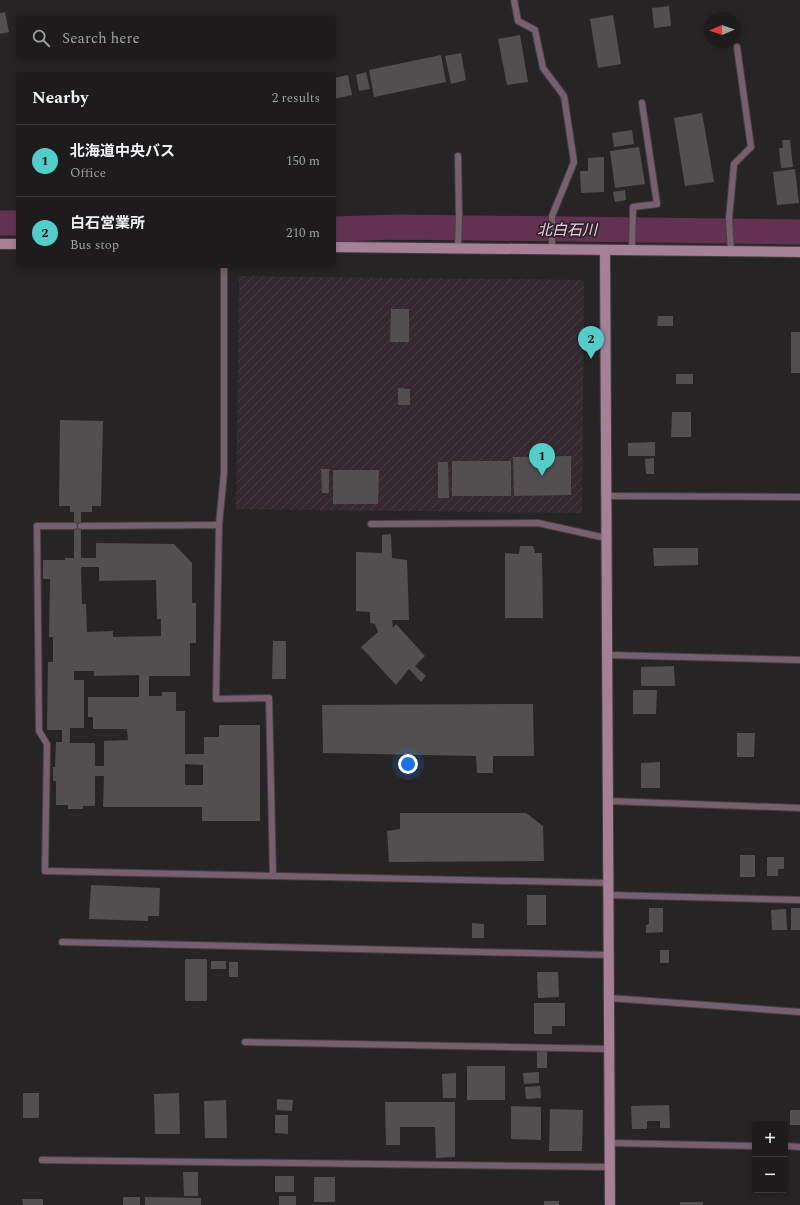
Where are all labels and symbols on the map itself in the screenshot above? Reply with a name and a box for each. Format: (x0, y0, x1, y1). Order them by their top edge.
north arrow (704, 12, 740, 48)
water label: 北白石川 (537, 219, 599, 242)
pin: 2 (578, 326, 604, 359)
pin: 1 (529, 443, 555, 476)
your location (398, 754, 418, 774)

